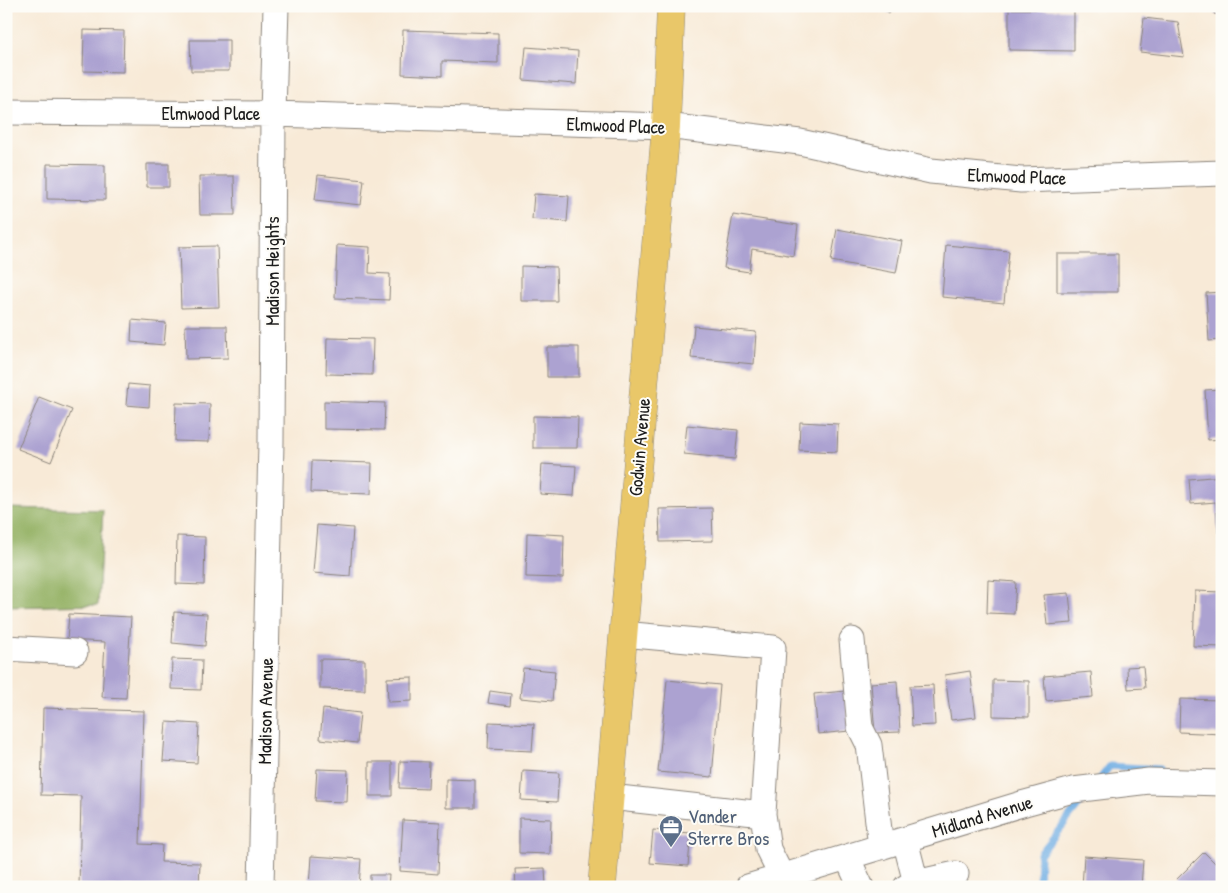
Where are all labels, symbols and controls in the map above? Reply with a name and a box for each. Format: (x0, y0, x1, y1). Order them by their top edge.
street label: Elmwood Place (162, 100, 261, 126)
street label: Elmwood Place (566, 110, 666, 140)
street label: Elmwood Place (967, 161, 1067, 191)
street label: Madison Heights (259, 216, 285, 326)
street label: Godwin Avenue (622, 396, 656, 497)
street label: Madison Avenue (251, 657, 279, 764)
street label: Midland Avenue (928, 788, 1036, 844)
place label: Vander Sterre Bros (688, 803, 769, 851)
office icon: Vander Sterre Bros (658, 814, 684, 848)

